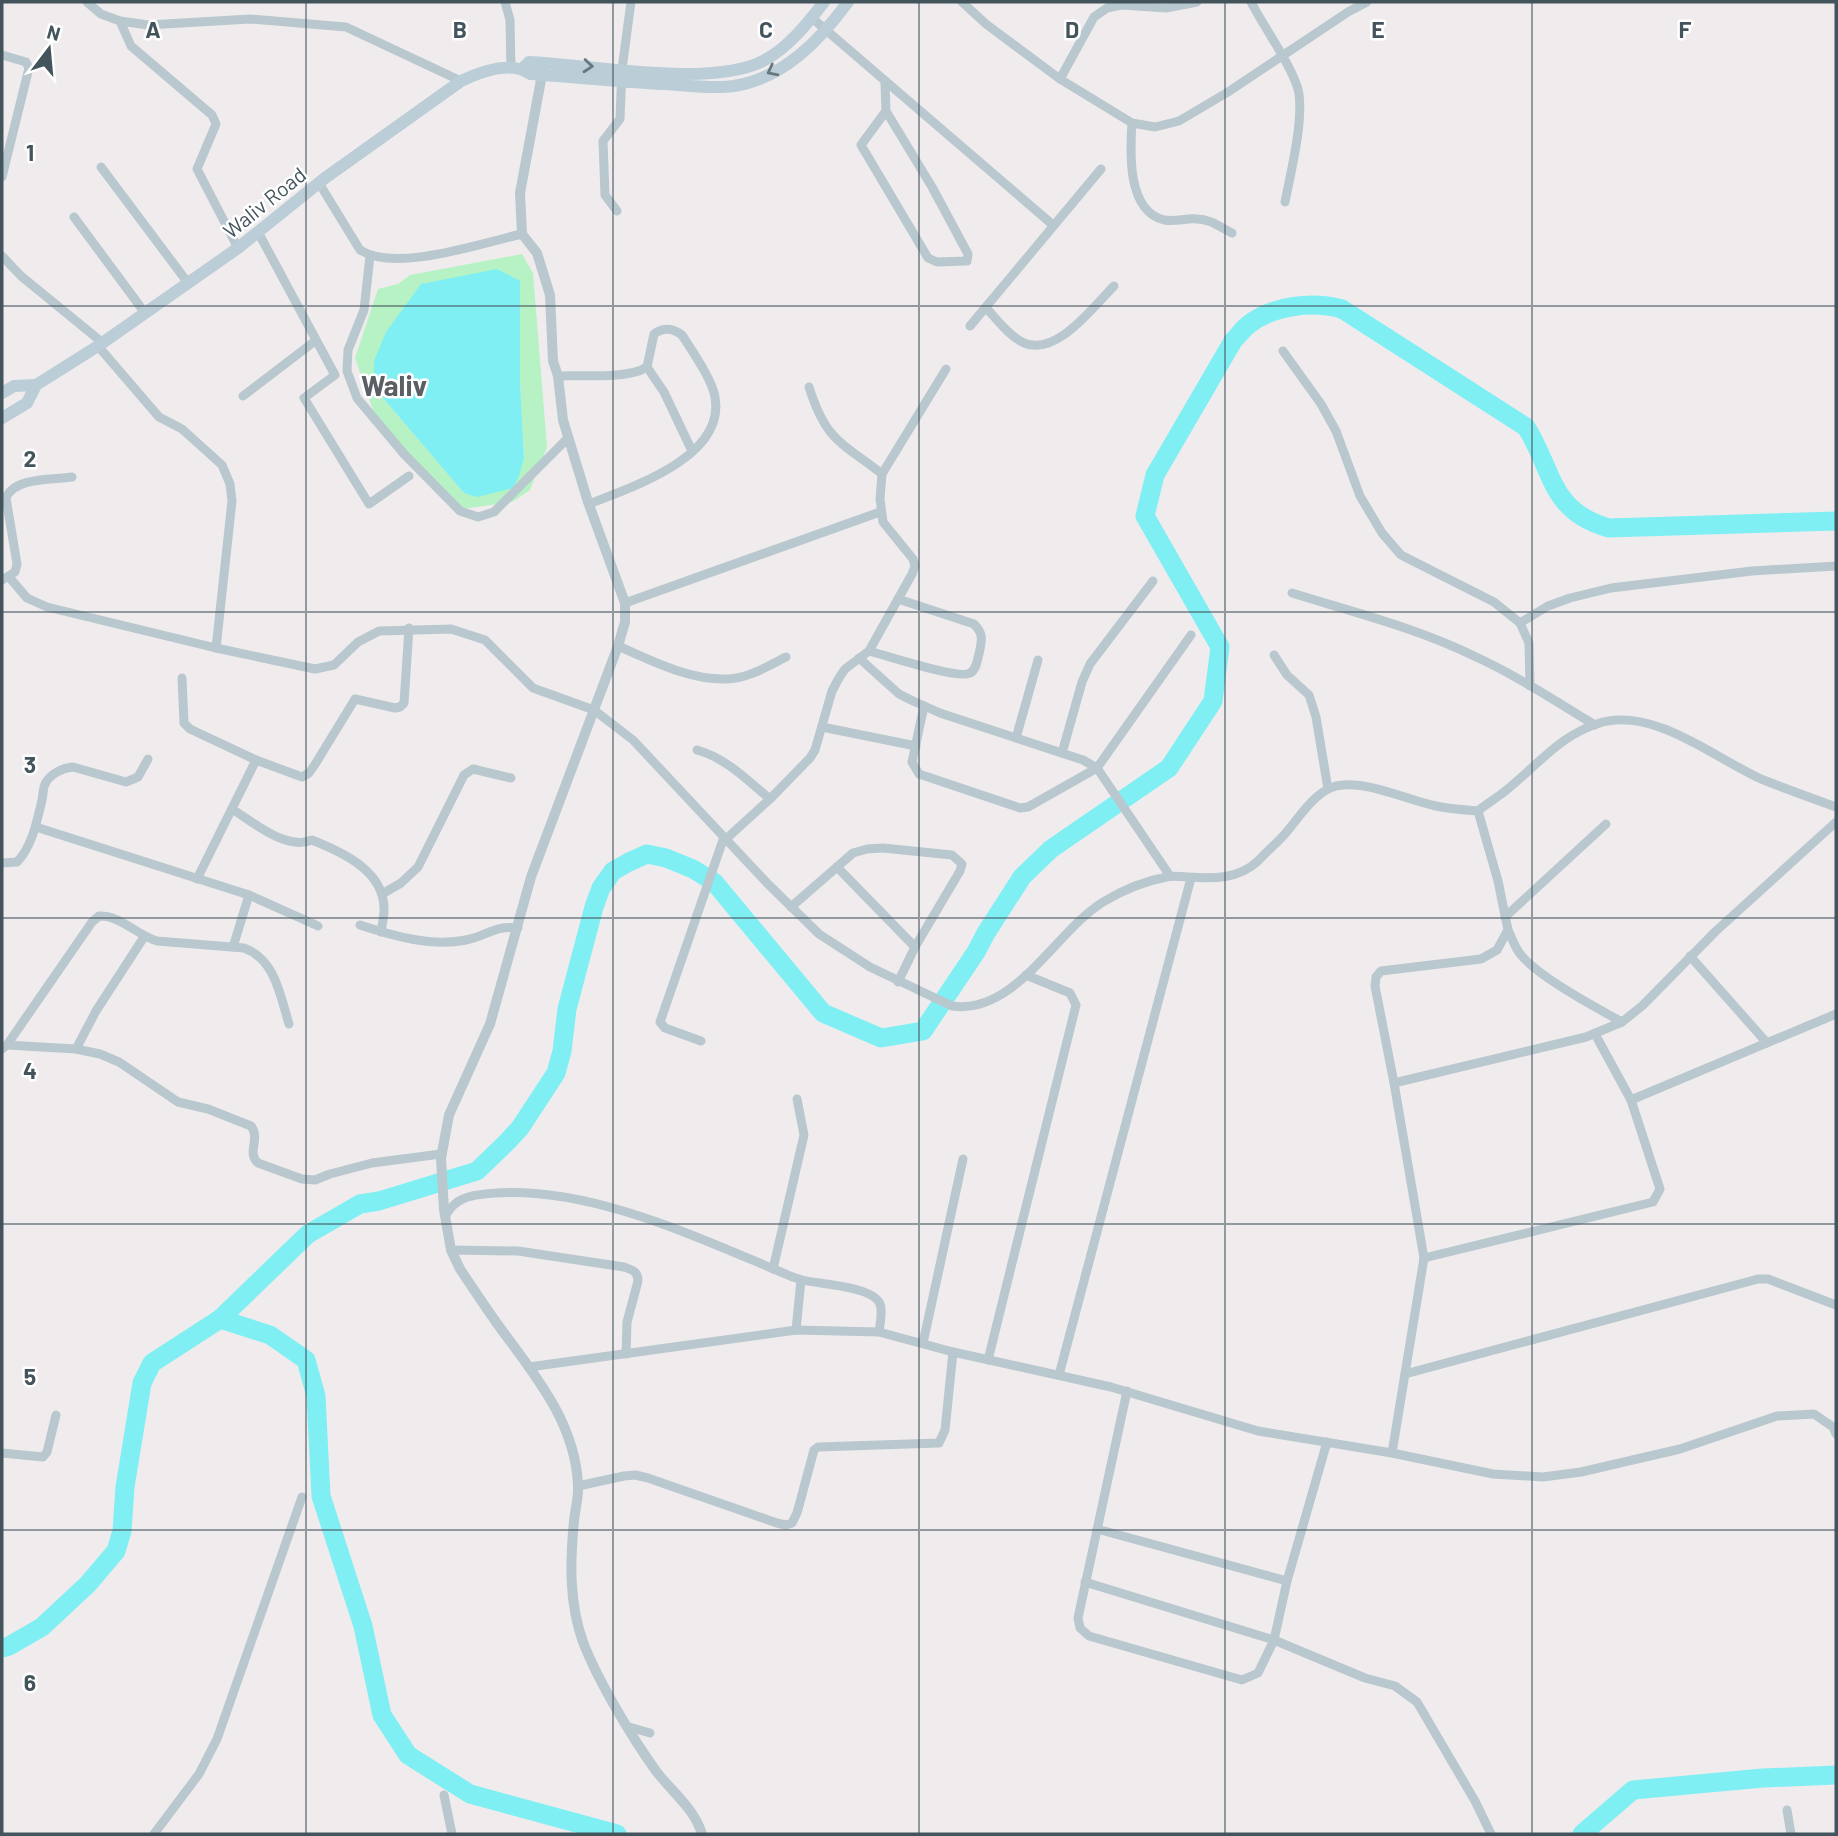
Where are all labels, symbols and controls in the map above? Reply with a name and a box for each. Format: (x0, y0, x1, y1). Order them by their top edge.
north arrow (14, 14, 84, 84)
text: A (145, 15, 161, 43)
text: B (453, 15, 467, 43)
text: C (759, 15, 773, 43)
text: D (1065, 15, 1079, 43)
text: E (1371, 15, 1385, 43)
text: F (1679, 15, 1692, 43)
text: N (45, 19, 63, 45)
one-way arrow (582, 59, 593, 74)
one-way arrow (767, 63, 779, 77)
text: 1 (26, 138, 34, 166)
street label: Waliv Road (218, 161, 310, 243)
district label: Waliv (361, 368, 427, 402)
text: 2 (24, 444, 36, 472)
text: 3 (24, 750, 36, 778)
text: 4 (23, 1056, 37, 1084)
text: 5 (24, 1362, 36, 1390)
text: 6 (24, 1668, 36, 1696)

